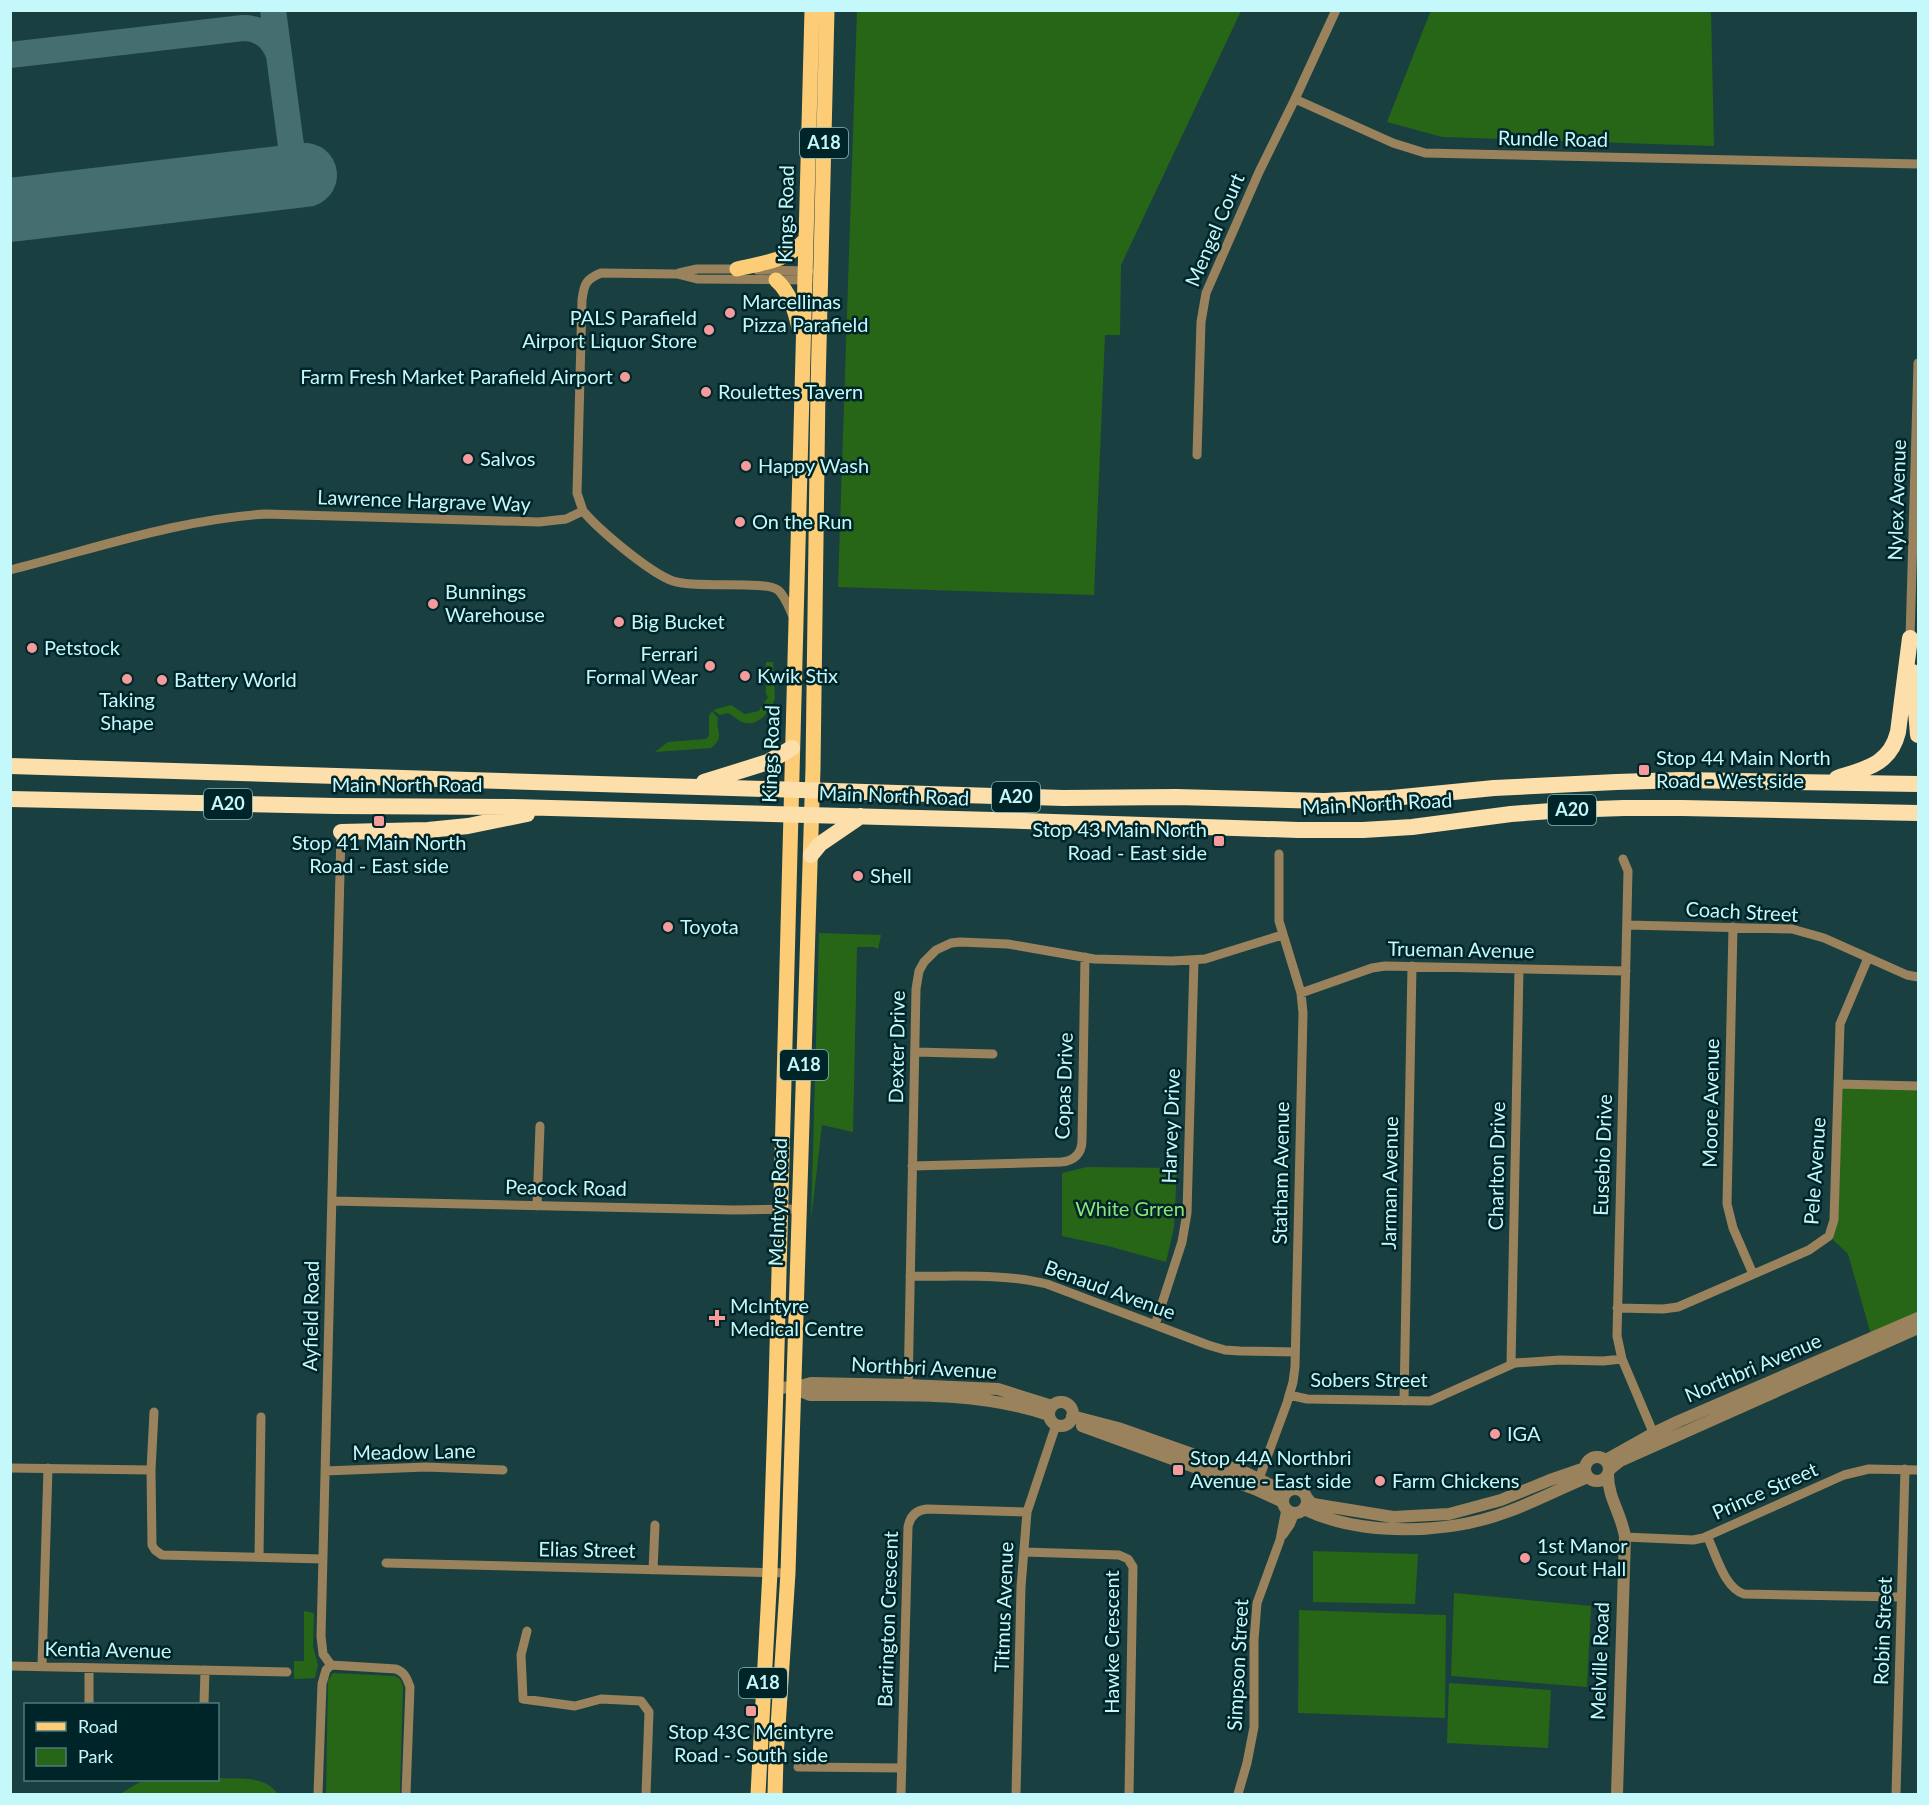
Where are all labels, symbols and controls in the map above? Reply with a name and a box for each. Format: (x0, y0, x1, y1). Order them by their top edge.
street label: Rundle Road (1498, 125, 1608, 151)
road number: A18 (800, 128, 848, 158)
street label: Kings Road (772, 165, 798, 263)
street label: Mengel Court (1179, 169, 1249, 290)
place label: Marcellinas Pizza Parafield (742, 289, 868, 336)
place label: PALS Parafield Airport Liquor Store (522, 305, 697, 352)
marker: Marcellinas Pizza Parafield (723, 306, 737, 320)
marker: PALS Parafield Airport Liquor Store (702, 323, 716, 337)
place label: Farm Fresh Market Parafield Airport (300, 364, 613, 388)
marker: Farm Fresh Market Parafield Airport (618, 370, 632, 384)
place label: Roulettes Tavern (718, 379, 863, 403)
marker: Roulettes Tavern (699, 385, 713, 399)
street label: Nylex Avenue (1882, 439, 1910, 561)
place label: Salvos (480, 446, 535, 470)
marker: Salvos (461, 452, 475, 466)
place label: Happy Wash (758, 453, 869, 477)
marker: Happy Wash (739, 459, 753, 473)
street label: Lawrence Hargrave Way (317, 484, 532, 516)
place label: On the Run (752, 509, 853, 533)
marker: On the Run (733, 515, 747, 529)
place label: Bunnings Warehouse (445, 579, 545, 626)
marker: Bunnings Warehouse (426, 597, 440, 611)
place label: Big Bucket (631, 609, 725, 633)
marker: Big Bucket (612, 615, 626, 629)
place label: Petstock (44, 635, 121, 659)
marker: Petstock (25, 641, 39, 655)
place label: Ferrari Formal Wear (586, 641, 699, 688)
marker: Ferrari Formal Wear (703, 659, 717, 673)
place label: Kwik Stix (757, 663, 838, 687)
place label: Battery World (174, 667, 297, 691)
marker: Kwik Stix (738, 669, 752, 683)
marker: Taking Shape (120, 672, 134, 686)
marker: Battery World (155, 673, 169, 687)
place label: Taking Shape (99, 687, 155, 734)
street label: Kings Road (756, 705, 784, 803)
place label: Stop 44 Main North Road - West side (1656, 745, 1831, 792)
marker: Stop 44 Main North Road - West side (1637, 763, 1651, 777)
street label: Main North Road (332, 772, 482, 796)
street label: Main North Road (818, 780, 970, 810)
road number: A20 (992, 782, 1040, 812)
street label: Main North Road (1301, 787, 1453, 819)
road number: A20 (204, 789, 252, 819)
road number: A20 (1548, 795, 1596, 825)
marker: Stop 41 Main North Road - East side (372, 814, 386, 828)
place label: Stop 43 Main North Road - East side (1032, 817, 1207, 864)
place label: Stop 41 Main North Road - East side (292, 830, 466, 877)
marker: Stop 43 Main North Road - East side (1212, 834, 1226, 848)
place label: Shell (870, 863, 912, 887)
marker: Shell (851, 869, 865, 883)
street label: Coach Street (1685, 896, 1799, 926)
place label: Toyota (680, 914, 739, 938)
marker: Toyota (661, 920, 675, 934)
street label: Trueman Avenue (1387, 936, 1535, 962)
street label: Dexter Drive (883, 990, 909, 1104)
street label: Copas Drive (1049, 1032, 1077, 1140)
street label: Moore Avenue (1697, 1038, 1723, 1168)
road number: A18 (780, 1050, 828, 1080)
street label: Harvey Drive (1156, 1068, 1184, 1184)
street label: Eusebio Drive (1588, 1094, 1616, 1216)
street label: Statham Avenue (1267, 1101, 1293, 1245)
street label: Charlton Drive (1483, 1101, 1509, 1231)
street label: Jarman Avenue (1376, 1116, 1402, 1250)
street label: Pele Avenue (1798, 1116, 1830, 1226)
street label: McIntyre Road (763, 1137, 791, 1267)
street label: Peacock Road (505, 1174, 627, 1200)
park label: White Grren (1075, 1196, 1185, 1220)
street label: Benaud Avenue (1042, 1254, 1179, 1324)
street label: Ayfield Road (297, 1261, 323, 1371)
place label: McIntyre Medical Centre (730, 1293, 864, 1340)
marker: McIntyre Medical Centre (708, 1309, 726, 1327)
street label: Northbri Avenue (1681, 1328, 1824, 1407)
street label: Northbri Avenue (851, 1351, 998, 1383)
street label: Sobers Street (1310, 1367, 1428, 1391)
place label: IGA (1507, 1421, 1541, 1445)
marker: IGA (1488, 1427, 1502, 1441)
street label: Meadow Lane (352, 1438, 476, 1464)
place label: Stop 44A Northbri Avenue - East side (1190, 1445, 1352, 1492)
street label: Prince Street (1708, 1456, 1821, 1524)
marker: Stop 44A Northbri Avenue - East side (1171, 1463, 1185, 1477)
place label: Farm Chickens (1392, 1468, 1520, 1492)
marker: Farm Chickens (1373, 1474, 1387, 1488)
street label: Barrington Crescent (872, 1531, 902, 1707)
place label: 1st Manor Scout Hall (1537, 1533, 1628, 1580)
street label: Elias Street (538, 1536, 636, 1562)
street label: Titmus Avenue (989, 1541, 1017, 1673)
marker: 1st Manor Scout Hall (1518, 1551, 1532, 1565)
street label: Hawke Crescent (1099, 1570, 1123, 1714)
street label: Robin Street (1868, 1576, 1896, 1685)
street label: Simpson Street (1222, 1598, 1252, 1732)
street label: Melville Road (1585, 1602, 1613, 1720)
street label: Kentia Avenue (44, 1636, 172, 1662)
road number: A18 (739, 1668, 787, 1698)
legend (24, 1703, 219, 1781)
marker: Stop 43C Mcintyre Road - South side (744, 1704, 758, 1718)
text: Road (78, 1715, 118, 1737)
place label: Stop 43C Mcintyre Road - South side (668, 1719, 834, 1766)
text: Park (78, 1745, 114, 1767)

